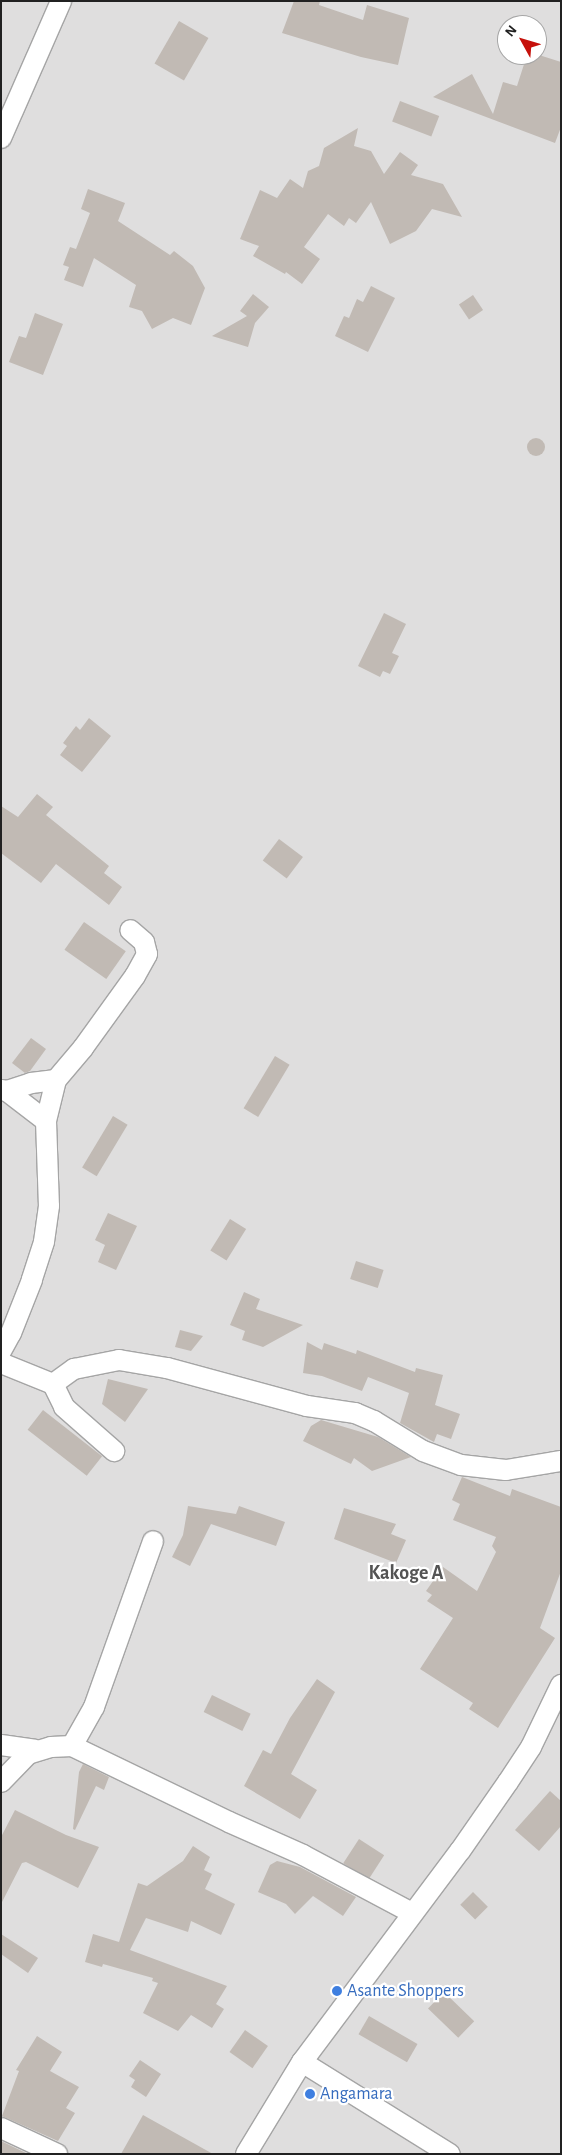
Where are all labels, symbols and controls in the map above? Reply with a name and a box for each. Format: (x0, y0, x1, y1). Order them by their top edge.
north arrow (497, 15, 547, 65)
text: N (503, 23, 520, 39)
district label: Kakoge A (369, 1561, 443, 1585)
place label: Asante Shoppers (347, 1980, 464, 2002)
marker: Asante Shoppers (331, 1985, 343, 1997)
place label: Angamara (320, 2083, 393, 2105)
marker: Angamara (304, 2088, 316, 2100)

